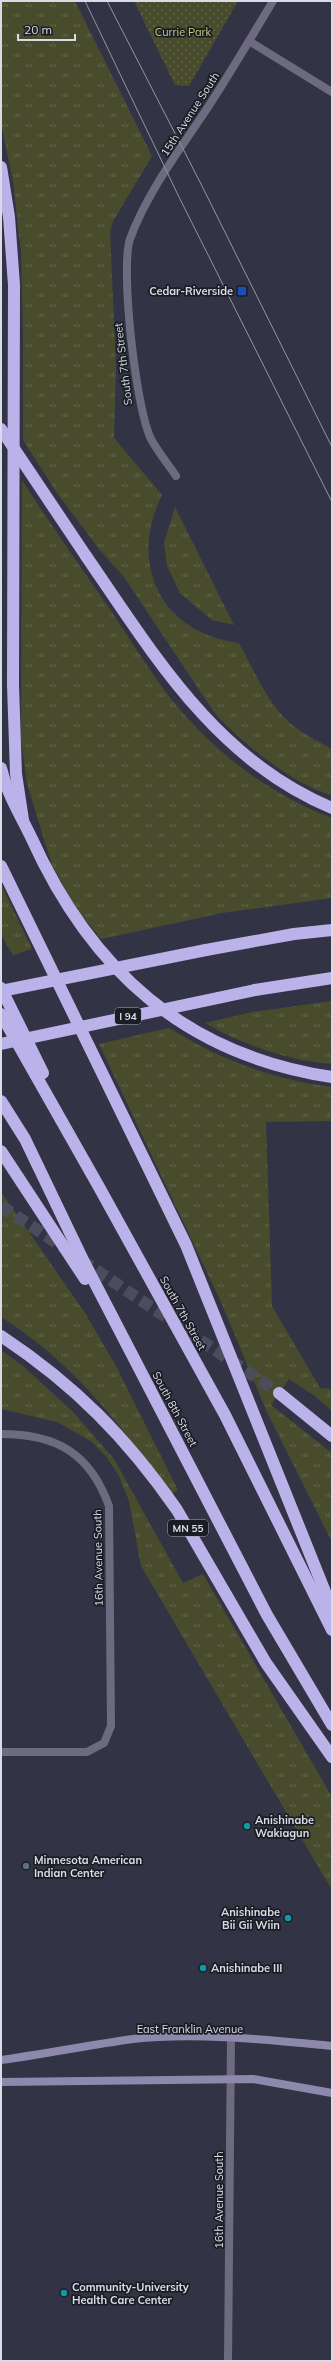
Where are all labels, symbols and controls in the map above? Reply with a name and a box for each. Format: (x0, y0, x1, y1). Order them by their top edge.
scale bar (18, 16, 75, 42)
text: 20 m (24, 22, 52, 37)
park label: Currie Park (155, 25, 212, 39)
street label: 15th Avenue South (158, 69, 222, 159)
place label: Cedar-Riverside (149, 284, 233, 298)
marker: Cedar-Riverside (236, 285, 248, 297)
street label: South 7th Street (111, 322, 135, 406)
road number: I 94 (115, 1008, 141, 1024)
street label: South 7th Street (157, 1273, 209, 1353)
street label: South 8th Street (149, 1369, 201, 1449)
street label: 16th Avenue South (90, 1509, 106, 1607)
road number: MN 55 (168, 1520, 208, 1536)
place label: Anishinabe Wakiagun (255, 1813, 314, 1840)
marker: Anishinabe Wakiagun (242, 1821, 252, 1831)
place label: Minnesota American Indian Center (34, 1853, 142, 1880)
marker: Minnesota American Indian Center (21, 1861, 31, 1871)
place label: Anishinabe Bii Gii Wiin (221, 1905, 280, 1932)
marker: Anishinabe Bii Gii Wiin (283, 1913, 293, 1923)
place label: Anishinabe III (211, 1961, 282, 1975)
marker: Anishinabe III (198, 1963, 208, 1973)
street label: East Franklin Avenue (137, 2022, 243, 2036)
street label: 16th Avenue South (212, 2151, 226, 2249)
place label: Community-University Health Care Center (72, 2280, 189, 2307)
marker: Community-University Health Care Center (59, 2288, 69, 2298)

